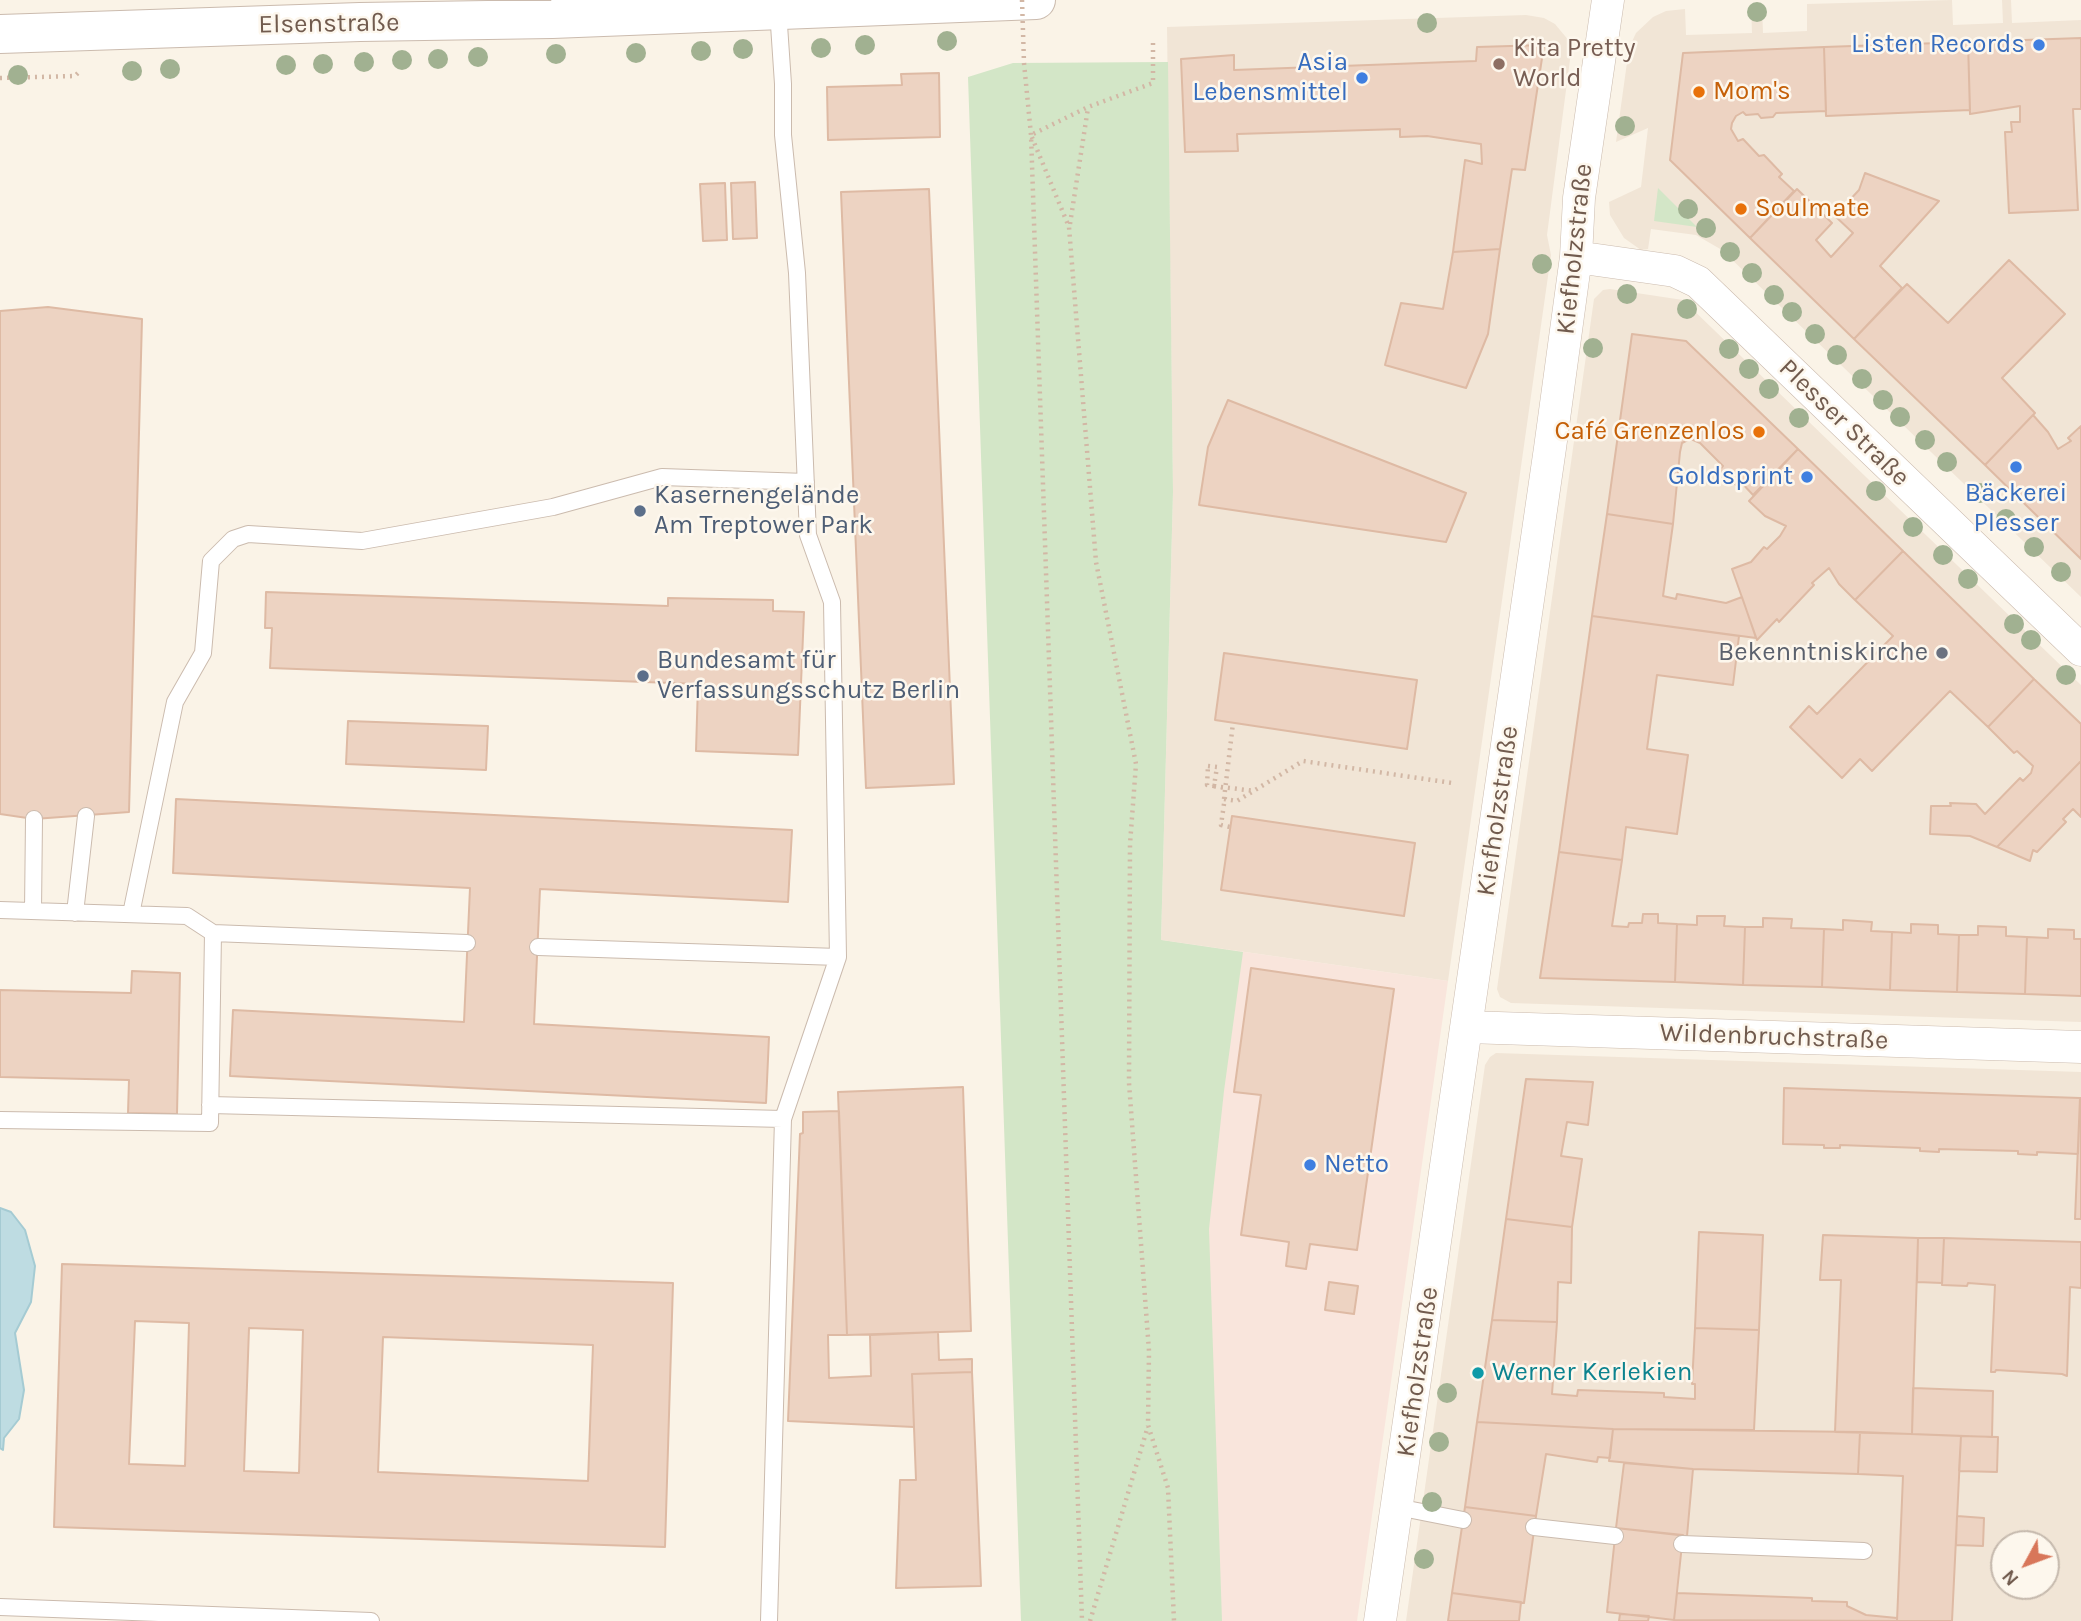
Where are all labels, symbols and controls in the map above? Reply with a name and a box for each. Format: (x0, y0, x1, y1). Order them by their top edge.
street label: Elsenstraße (258, 7, 400, 41)
place label: Listen Records (1851, 29, 2025, 61)
place label: Kita Pretty World (1513, 33, 1636, 94)
marker: Listen Records (2031, 37, 2047, 53)
place label: Asia Lebensmittel (1192, 47, 1348, 108)
marker: Kita Pretty World (1491, 56, 1507, 72)
marker: Asia Lebensmittel (1354, 70, 1370, 86)
place label: Mom's (1713, 76, 1791, 108)
marker: Mom's (1691, 84, 1707, 100)
street label: Kiefholzstraße (1551, 162, 1599, 336)
place label: Soulmate (1755, 193, 1870, 225)
marker: Soulmate (1733, 201, 1749, 217)
street label: Plesser Straße (1772, 353, 1916, 493)
place label: Café Grenzenlos (1555, 416, 1745, 448)
marker: Café Grenzenlos (1751, 424, 1767, 440)
marker: Bäckerei Plesser (2008, 459, 2024, 475)
place label: Goldsprint (1668, 461, 1793, 493)
marker: Goldsprint (1799, 469, 1815, 485)
place label: Bäckerei Plesser (1965, 478, 2067, 540)
place label: Kasernengelände Am Treptower Park (654, 480, 873, 542)
marker: Kasernengelände Am Treptower Park (632, 503, 648, 519)
place label: Bekenntniskirche (1718, 637, 1928, 669)
place label: Bundesamt für Verfassungsschutz Berlin (657, 645, 960, 706)
marker: Bekenntniskirche (1934, 645, 1950, 661)
marker: Bundesamt für Verfassungsschutz Berlin (635, 668, 651, 684)
street label: Kiefholzstraße (1471, 724, 1525, 898)
street label: Wildenbruchstraße (1659, 1017, 1889, 1057)
place label: Netto (1324, 1149, 1389, 1181)
marker: Netto (1302, 1157, 1318, 1173)
street label: Kiefholzstraße (1391, 1285, 1445, 1459)
place label: Werner Kerlekien (1492, 1357, 1692, 1389)
marker: Werner Kerlekien (1470, 1365, 1486, 1381)
north arrow (1990, 1530, 2060, 1600)
text: N (1998, 1565, 2023, 1590)

